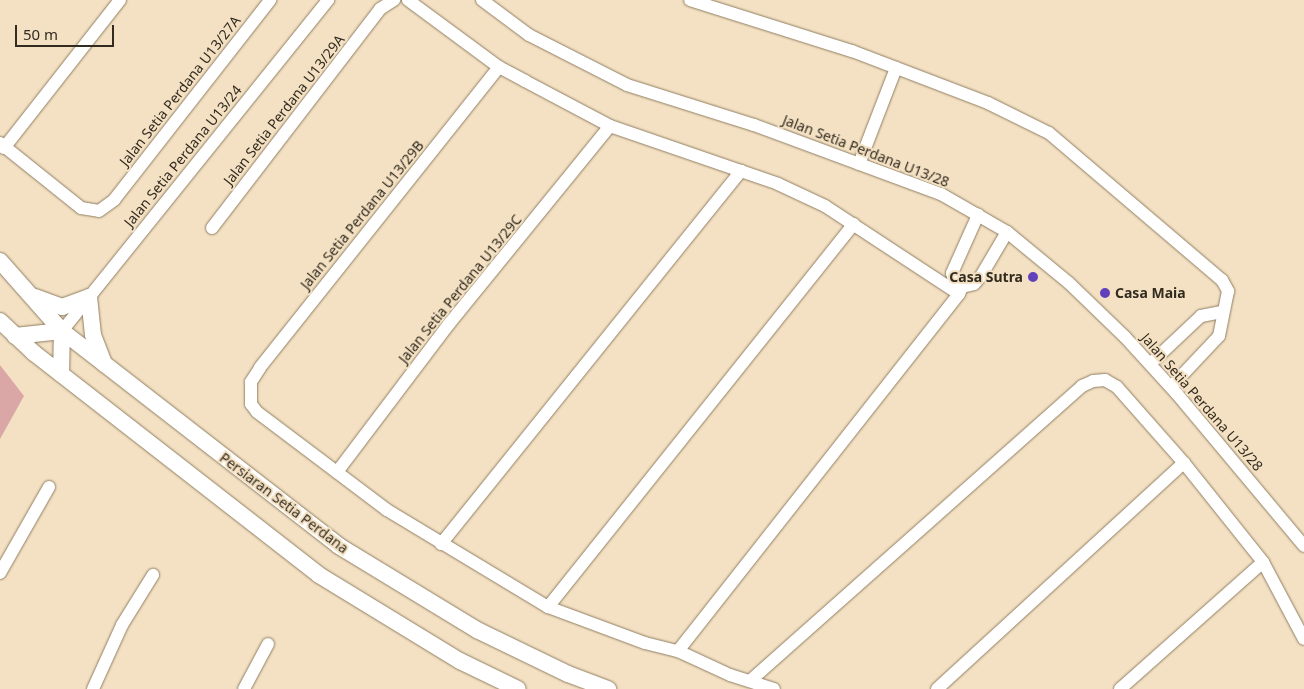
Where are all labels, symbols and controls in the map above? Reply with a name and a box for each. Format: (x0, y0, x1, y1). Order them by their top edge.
street label: Jalan Setia Perdana U13/27A (116, 13, 244, 169)
scale bar (18, 15, 116, 47)
text: 50 m (23, 24, 58, 44)
street label: Jalan Setia Perdana U13/29A (220, 32, 348, 188)
street label: Jalan Setia Perdana U13/24 (121, 82, 245, 230)
street label: Jalan Setia Perdana U13/28 (780, 111, 952, 191)
street label: Jalan Setia Perdana U13/29B (297, 137, 427, 293)
street label: Jalan Setia Perdana U13/29C (395, 211, 525, 367)
place label: Casa Sutra (949, 269, 1023, 285)
marker: Casa Sutra (1027, 271, 1039, 283)
place label: Casa Maia (1115, 285, 1186, 301)
marker: Casa Maia (1099, 287, 1111, 299)
street label: Jalan Setia Perdana U13/28 (1138, 330, 1266, 474)
street label: Persiaran Setia Perdana (216, 449, 352, 557)

